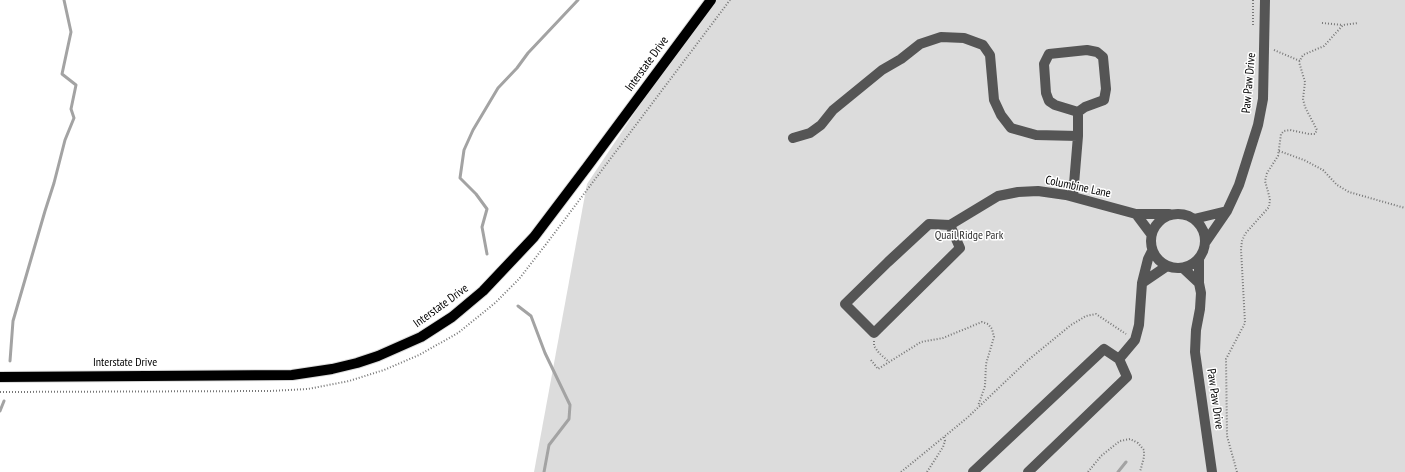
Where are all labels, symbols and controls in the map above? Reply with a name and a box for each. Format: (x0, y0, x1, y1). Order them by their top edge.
street label: Interstate Drive (622, 34, 672, 94)
street label: Paw Paw Drive (1239, 52, 1259, 114)
street label: Columbine Lane (1044, 173, 1112, 201)
park label: Quail Ridge Park (935, 229, 1003, 243)
street label: Interstate Drive (411, 281, 471, 331)
street label: Interstate Drive (93, 356, 157, 370)
street label: Paw Paw Drive (1204, 368, 1226, 430)

